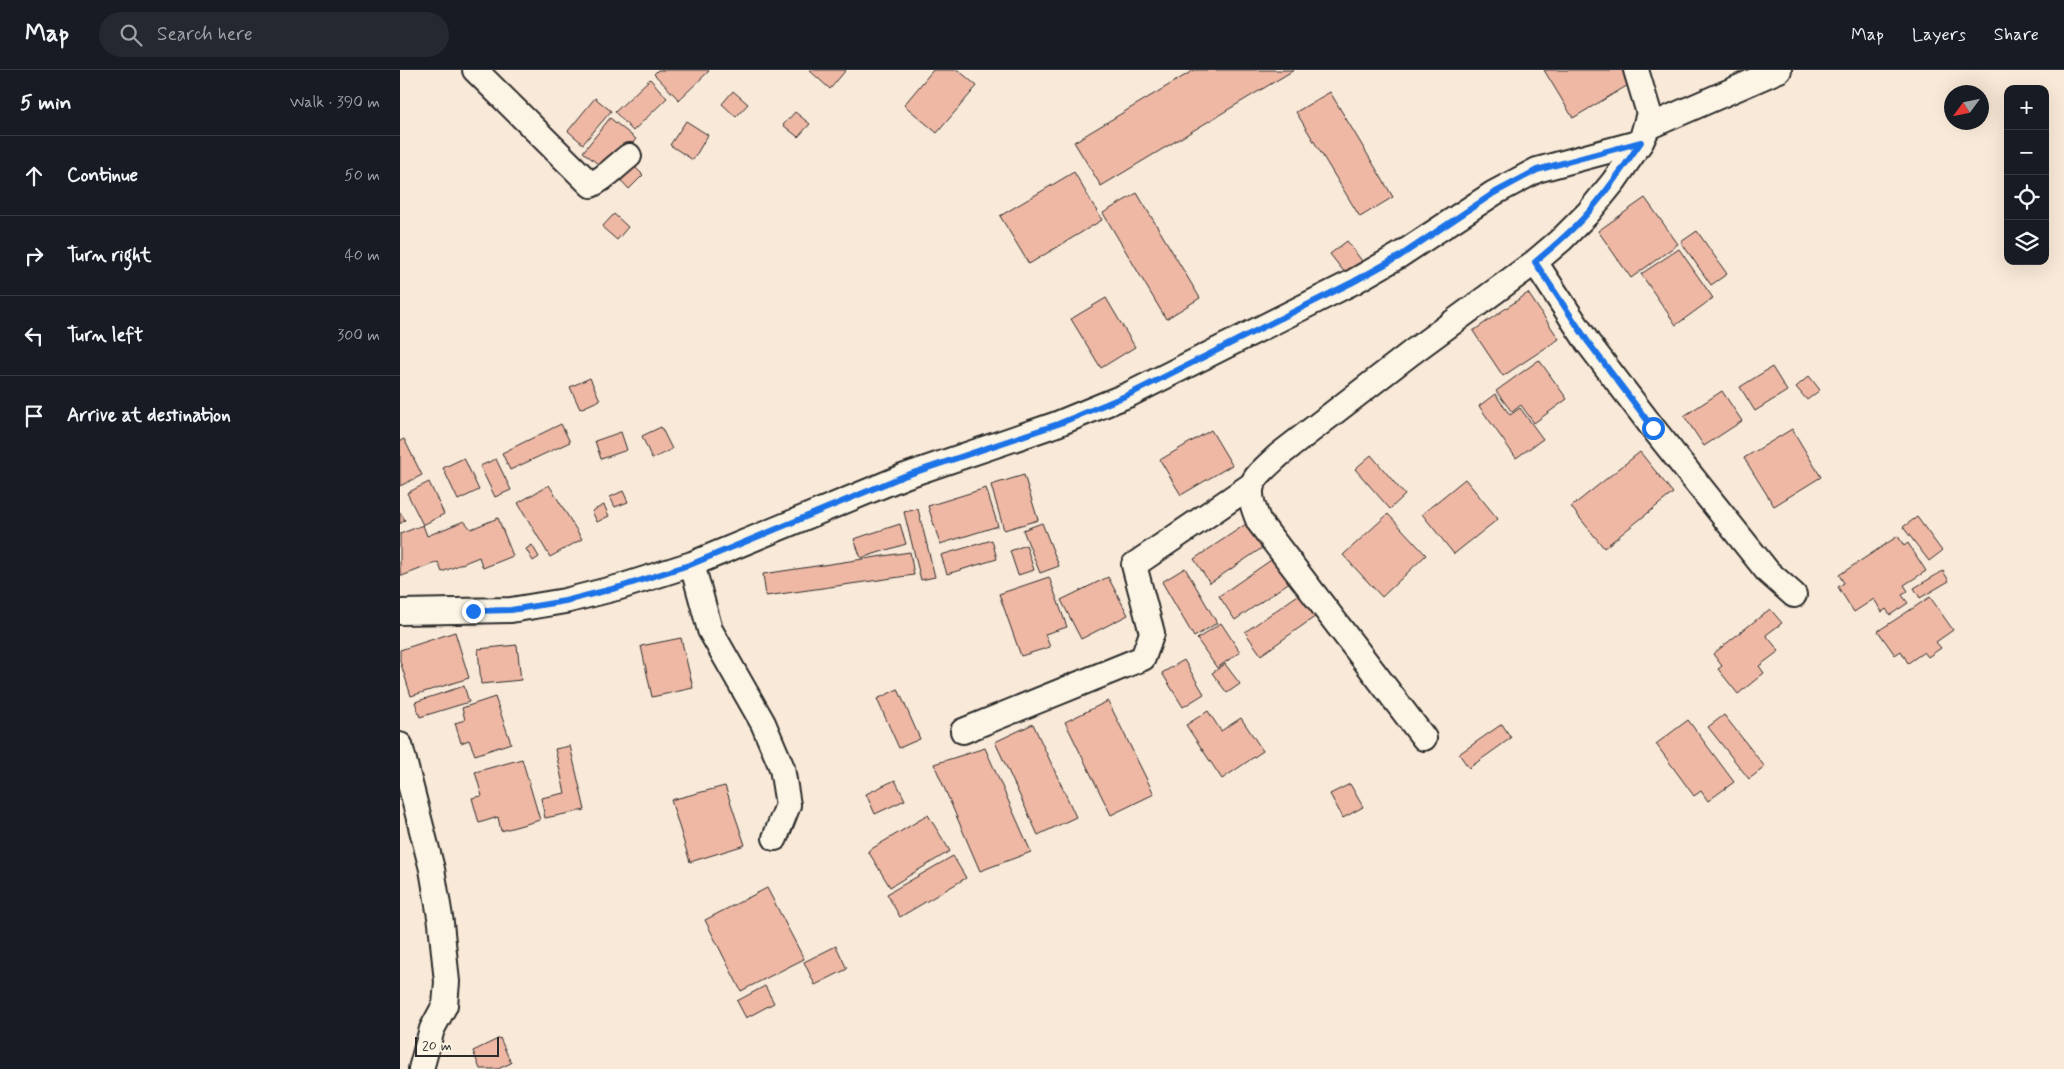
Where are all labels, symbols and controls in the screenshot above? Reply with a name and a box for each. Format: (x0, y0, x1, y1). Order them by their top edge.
search box (99, 12, 449, 57)
text: Map (25, 19, 69, 50)
icon: search (117, 21, 145, 49)
text: Search here (157, 22, 253, 47)
text: Map (1851, 23, 1884, 47)
text: Layers (1912, 23, 1966, 47)
text: Share (1994, 23, 2039, 47)
north arrow (1944, 85, 1989, 130)
map controls (2004, 85, 2049, 265)
button: + (2004, 85, 2049, 130)
text: 5 min (20, 89, 72, 117)
text: Walk · 390 m (290, 92, 380, 113)
button: − (2004, 130, 2049, 175)
icon: ahead (20, 162, 48, 190)
text: Continue (67, 163, 138, 188)
text: 50 m (344, 165, 380, 186)
button: locate (2004, 175, 2049, 220)
button: layers (2004, 220, 2049, 265)
icon: right (20, 242, 48, 270)
text: Turn right (67, 243, 151, 268)
text: 40 m (344, 245, 380, 266)
icon: left (20, 322, 48, 350)
text: Turn left (67, 323, 143, 348)
text: 300 m (337, 325, 380, 346)
icon: arrive (20, 402, 48, 430)
text: Arrive at destination (67, 403, 231, 428)
route start (1642, 417, 1665, 440)
route end (462, 600, 485, 623)
scale bar (415, 1034, 499, 1057)
text: 20 m (422, 1037, 452, 1055)

